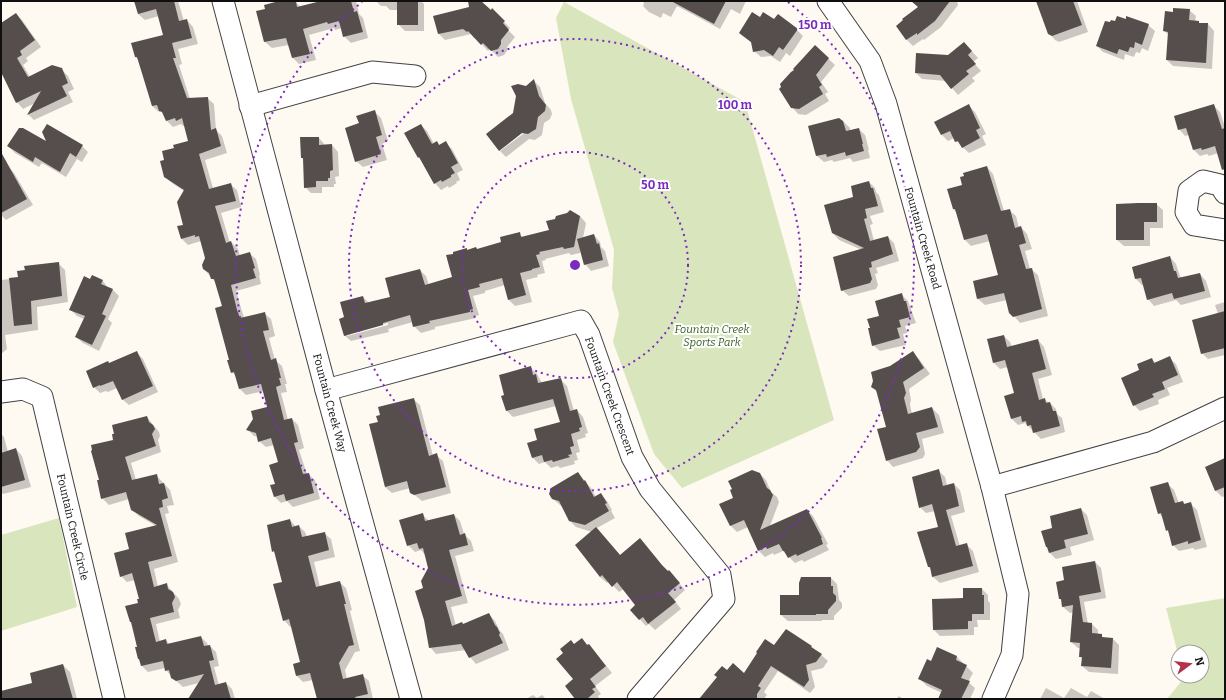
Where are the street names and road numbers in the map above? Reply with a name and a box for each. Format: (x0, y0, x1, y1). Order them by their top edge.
street label: Fountain Creek Road (902, 185, 943, 291)
street label: Fountain Creek Crescent (582, 335, 637, 457)
street label: Fountain Creek Way (310, 352, 349, 454)
street label: Fountain Creek Circle (54, 472, 91, 582)

